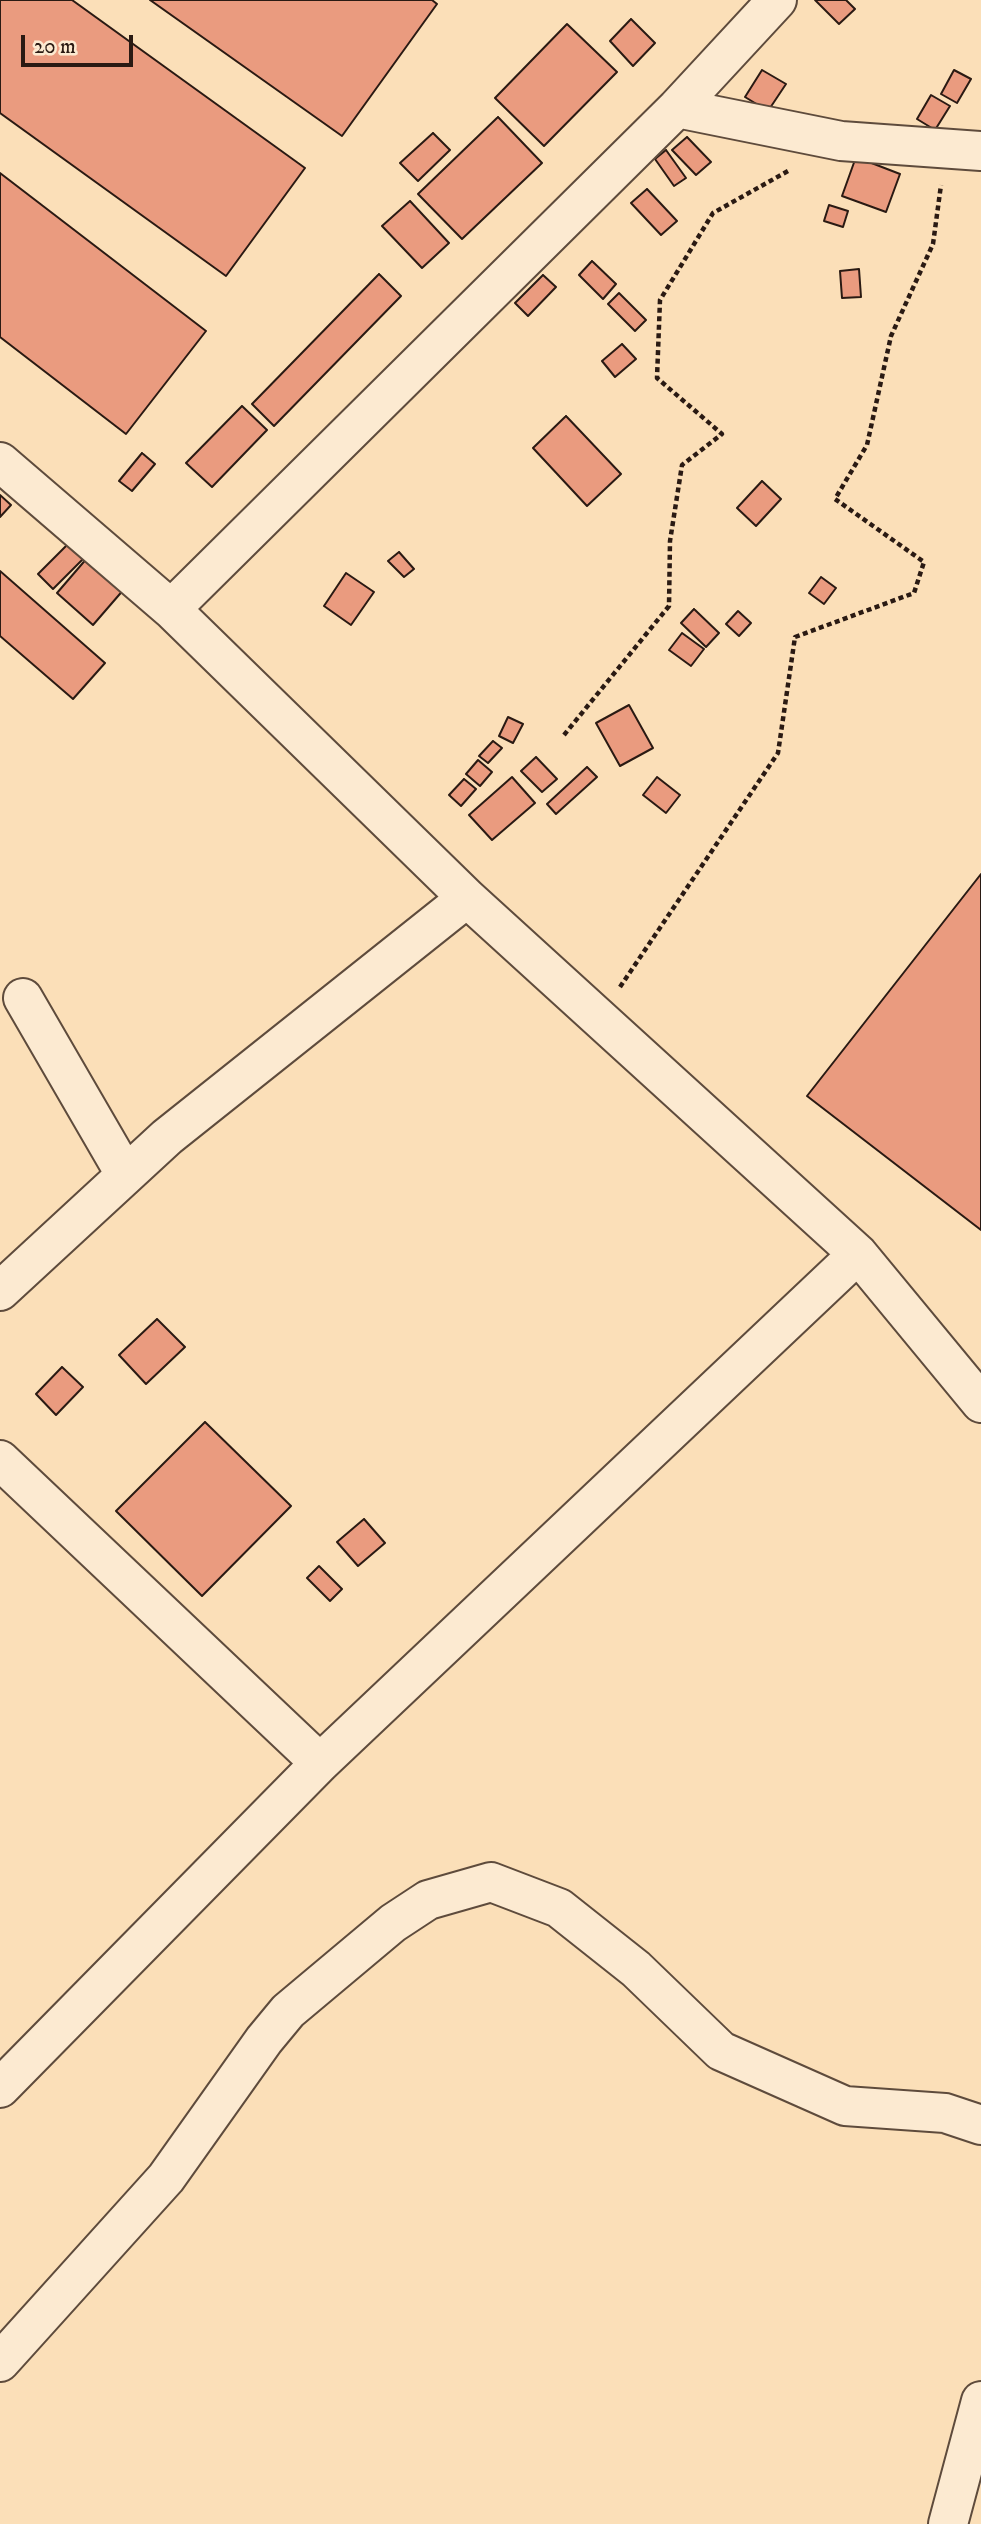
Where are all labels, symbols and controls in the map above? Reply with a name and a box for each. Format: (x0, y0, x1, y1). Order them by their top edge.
scale bar (24, 21, 136, 65)
text: 20 m (34, 34, 76, 60)

